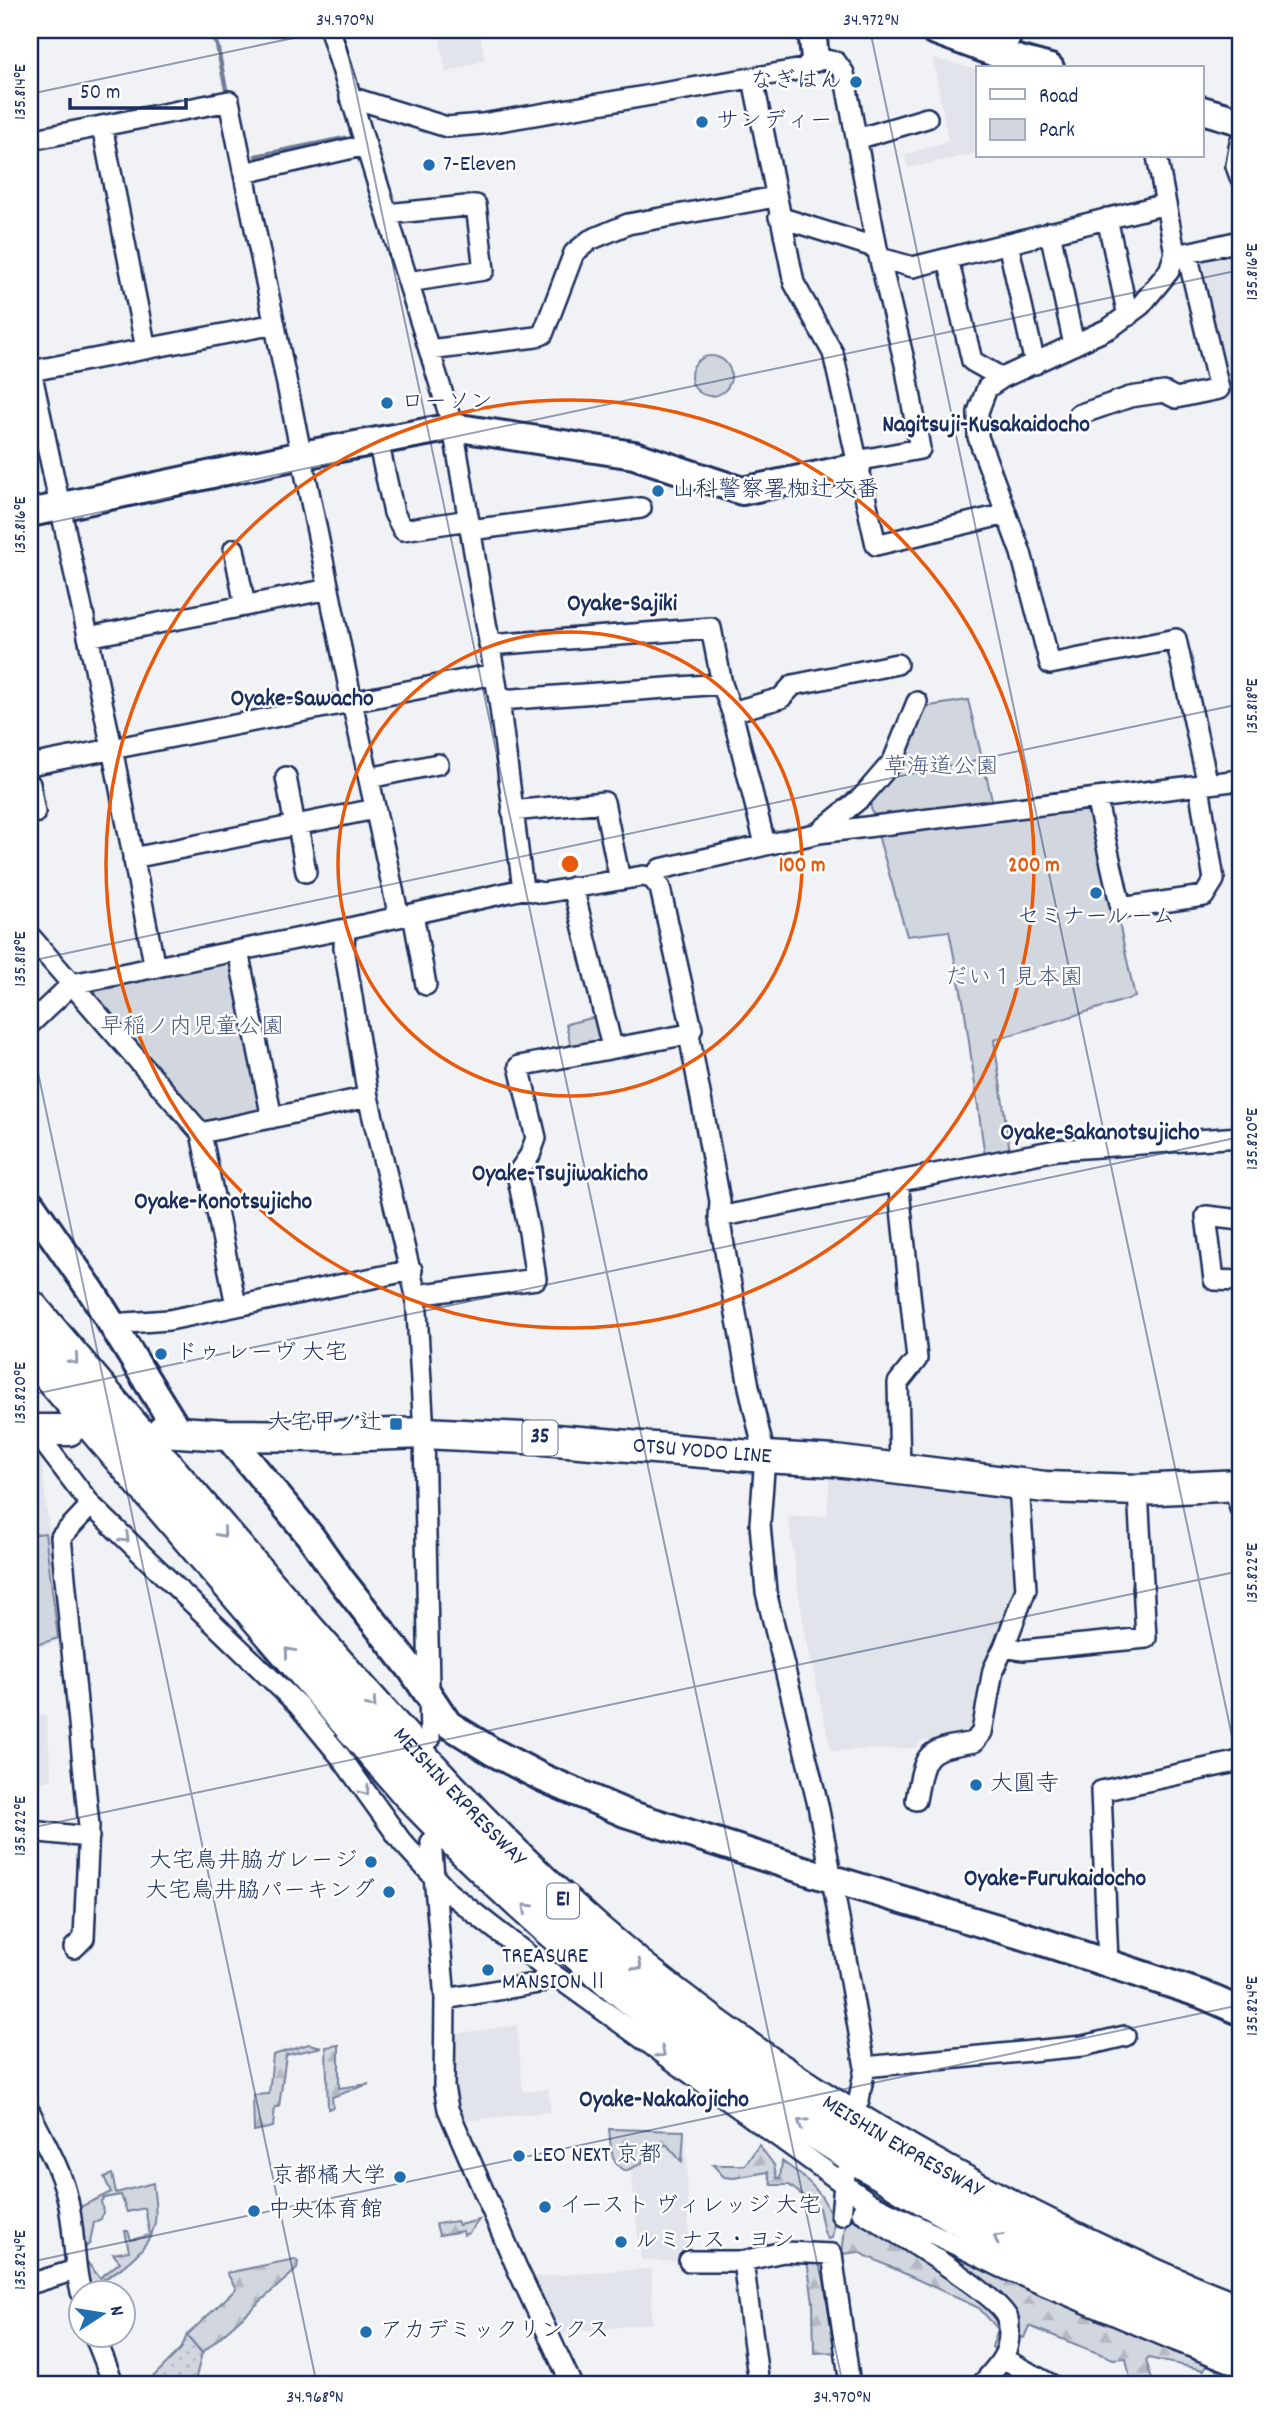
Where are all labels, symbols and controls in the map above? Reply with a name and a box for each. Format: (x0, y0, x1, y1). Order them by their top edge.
text: 34.970°N (316, 9, 374, 34)
text: 34.972°N (843, 9, 899, 34)
text: 135.814°E (9, 64, 34, 120)
scale bar (70, 66, 186, 110)
place label: なぎはん (750, 66, 842, 99)
legend (976, 66, 1204, 158)
marker: なぎはん (848, 74, 864, 90)
text: 50 m (80, 79, 120, 109)
text: Road (1039, 83, 1078, 113)
place label: サンディー (716, 106, 832, 139)
marker: サンディー (694, 114, 710, 130)
text: Park (1039, 117, 1075, 147)
place label: 7-Eleven (443, 149, 516, 182)
marker: 7-Eleven (421, 157, 437, 173)
text: 135.816°E (1241, 243, 1266, 301)
place label: ローソン (401, 387, 493, 420)
marker: ローソン (379, 395, 395, 411)
district label: Nagitsuji-Kusakaidocho (882, 409, 1090, 443)
place label: 山科警察署椥辻交番 (672, 475, 879, 508)
marker: 山科警察署椥辻交番 (650, 483, 666, 499)
text: 135.816°E (9, 496, 34, 554)
district label: Oyake-Sajiki (567, 588, 678, 622)
text: 135.818°E (1241, 678, 1266, 734)
district label: Oyake-Sawacho (230, 683, 374, 717)
park label: 草海道公園 (884, 752, 999, 785)
centre of rings (558, 852, 582, 876)
text: 100 m (779, 852, 825, 882)
text: 200 m (1008, 852, 1060, 882)
marker: セミナールーム (1088, 885, 1104, 901)
place label: セミナールーム (1016, 902, 1176, 935)
text: 135.818°E (9, 931, 34, 987)
park label: だい１見本園 (945, 963, 1083, 996)
park label: 早稲ノ内児童公園 (100, 1012, 284, 1045)
text: 135.820°E (1241, 1108, 1266, 1170)
district label: Oyake-Sakanotsujicho (1000, 1117, 1200, 1151)
district label: Oyake-Tsujiwakicho (472, 1158, 648, 1192)
district label: Oyake-Konotsujicho (134, 1186, 312, 1220)
place label: ドゥ レーヴ 大宅 (175, 1338, 347, 1371)
marker: ドゥ レーヴ 大宅 (153, 1346, 169, 1362)
one-way arrow (66, 1352, 78, 1365)
text: 135.820°E (9, 1362, 34, 1424)
place label: 大宅甲ノ辻 (267, 1408, 382, 1441)
marker: 大宅甲ノ辻 (388, 1416, 404, 1432)
road number: 35 (522, 1420, 558, 1456)
street label: OTSU YODO LINE (631, 1430, 773, 1474)
one-way arrow (214, 1525, 226, 1538)
one-way arrow (117, 1530, 129, 1542)
text: 135.822°E (1241, 1543, 1266, 1603)
one-way arrow (285, 1647, 297, 1660)
one-way arrow (364, 1696, 376, 1709)
street label: MEISHIN EXPRESSWAY (384, 1720, 534, 1875)
place label: 大圓寺 (990, 1769, 1059, 1802)
marker: 大圓寺 (968, 1777, 984, 1793)
one-way arrow (357, 1783, 369, 1796)
text: 135.822°E (9, 1796, 34, 1856)
place label: 大宅鳥井脇ガレージ (149, 1846, 357, 1879)
marker: 大宅鳥井脇ガレージ (363, 1854, 379, 1870)
district label: Oyake-Furukaidocho (964, 1863, 1147, 1897)
place label: 大宅鳥井脇パーキング (145, 1876, 375, 1909)
marker: 大宅鳥井脇パーキング (381, 1884, 397, 1900)
road number: E1 (547, 1884, 579, 1918)
one-way arrow (522, 1903, 535, 1916)
place label: TREASURE MANSION Ⅱ (502, 1941, 610, 2000)
one-way arrow (631, 1958, 643, 1971)
marker: TREASURE MANSION Ⅱ (480, 1962, 496, 1978)
text: 135.824°E (1241, 1976, 1266, 2036)
one-way arrow (653, 2045, 665, 2058)
district label: Oyake-Nakakojicho (579, 2084, 749, 2118)
street label: MEISHIN EXPRESSWAY (815, 2087, 989, 2207)
one-way arrow (797, 2119, 810, 2131)
place label: LEO NEXT 京都 (533, 2140, 662, 2173)
marker: LEO NEXT 京都 (511, 2148, 527, 2164)
place label: 京都橘大学 (271, 2161, 386, 2194)
marker: 京都橘大学 (392, 2169, 408, 2185)
place label: イースト ヴィレッジ 大宅 (559, 2191, 821, 2224)
place label: 中央体育館 (268, 2195, 383, 2228)
marker: イースト ヴィレッジ 大宅 (537, 2199, 553, 2215)
marker: 中央体育館 (246, 2203, 262, 2219)
place label: ルミナス・ヨシ (635, 2226, 795, 2259)
text: 135.824°E (9, 2230, 34, 2290)
one-way arrow (993, 2233, 1005, 2246)
marker: ルミナス・ヨシ (613, 2234, 629, 2250)
north arrow (66, 2278, 136, 2348)
text: N (101, 2304, 129, 2319)
place label: アカデミックリンクス (380, 2316, 610, 2349)
marker: アカデミックリンクス (358, 2324, 374, 2340)
text: 34.968°N (286, 2386, 344, 2411)
text: 34.970°N (813, 2386, 871, 2411)

